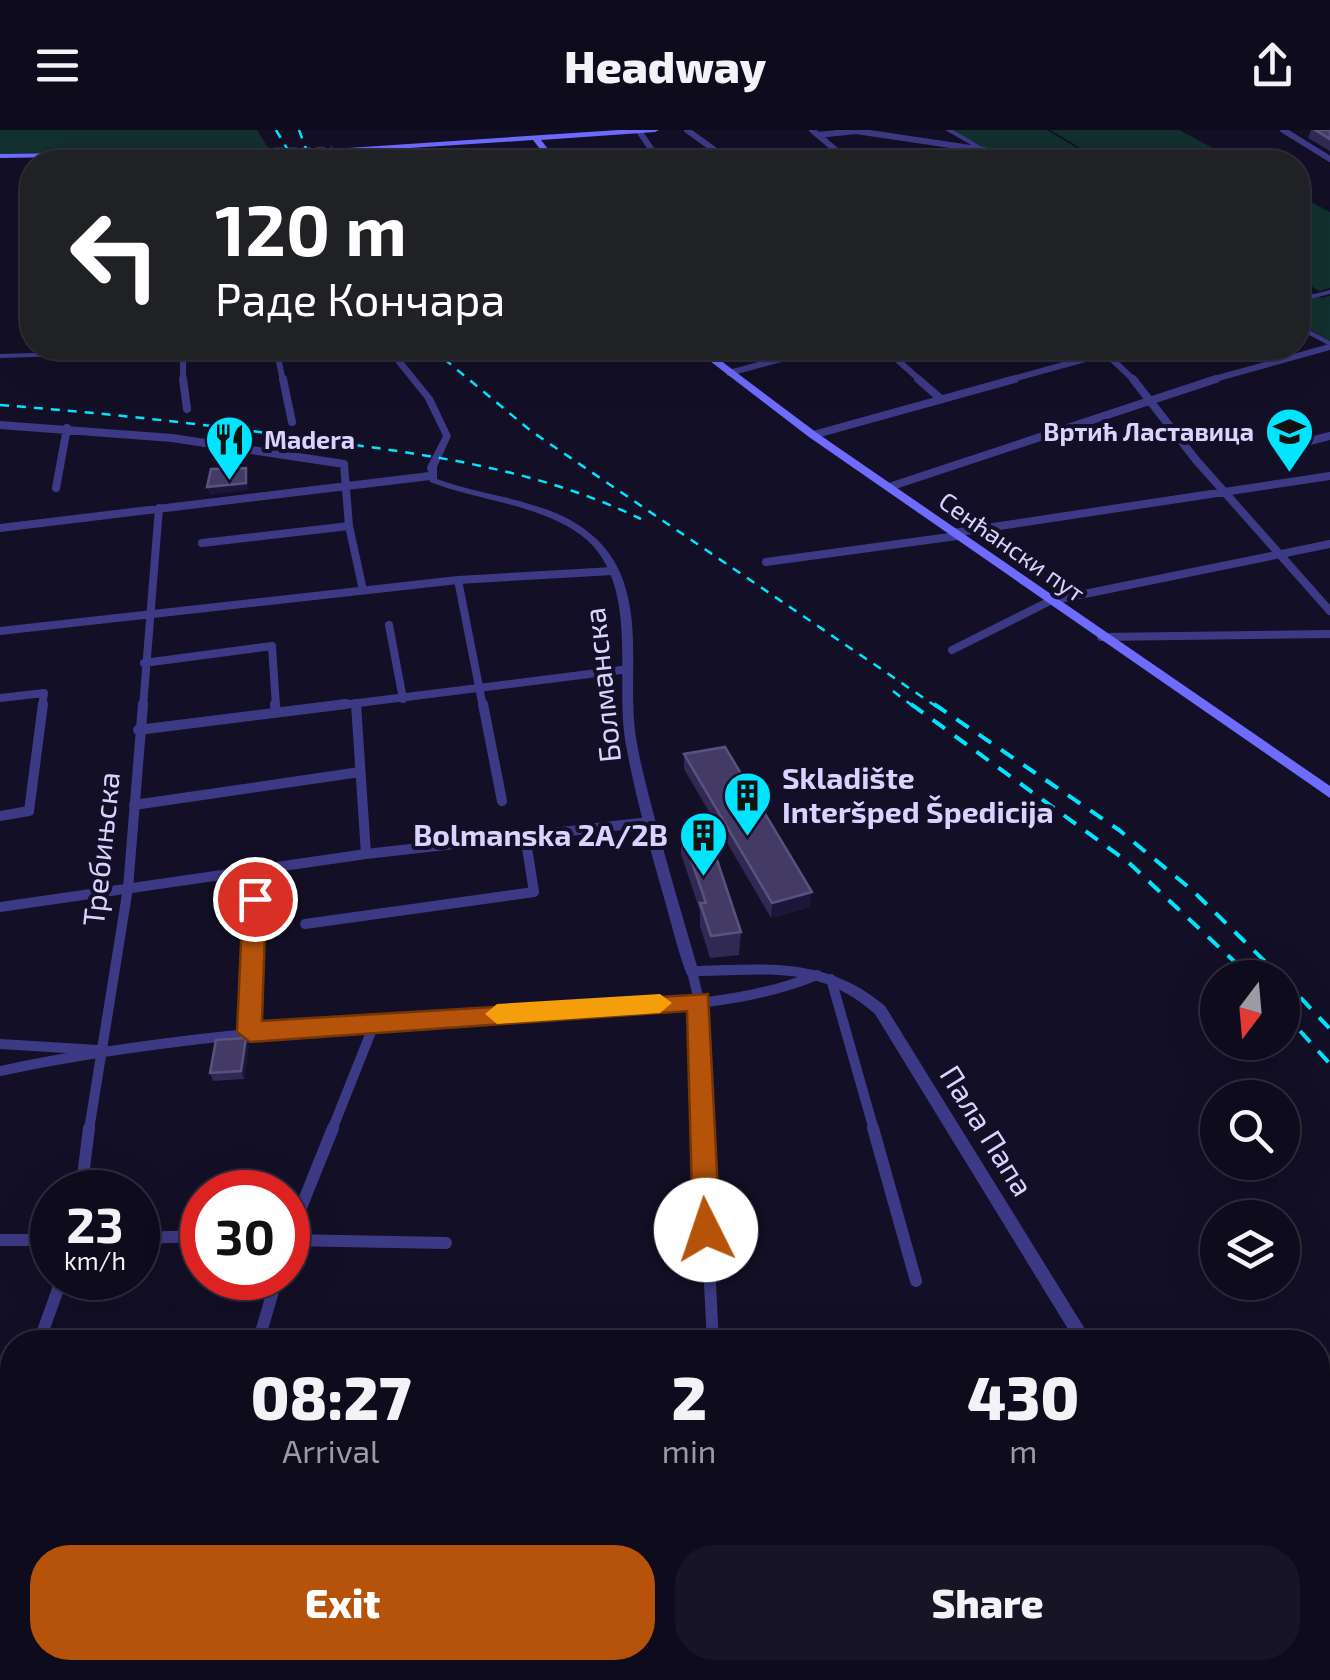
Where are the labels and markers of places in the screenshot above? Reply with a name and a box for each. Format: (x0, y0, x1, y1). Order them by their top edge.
school or university icon: Вртић Ластавица (1263, 406, 1315, 474)
restaurant icon: Madera (203, 414, 255, 482)
place label: Вртић Ластавица (1043, 416, 1254, 446)
place label: Madera (264, 424, 355, 454)
place label: Skladište Interšped Špedicija (782, 759, 1054, 829)
building icon: Skladište Interšped Špedicija (721, 770, 773, 838)
building icon: Bolmanska 2A/2B (677, 810, 729, 878)
place label: Bolmanska 2A/2B (413, 816, 668, 852)
pin (213, 857, 298, 942)

